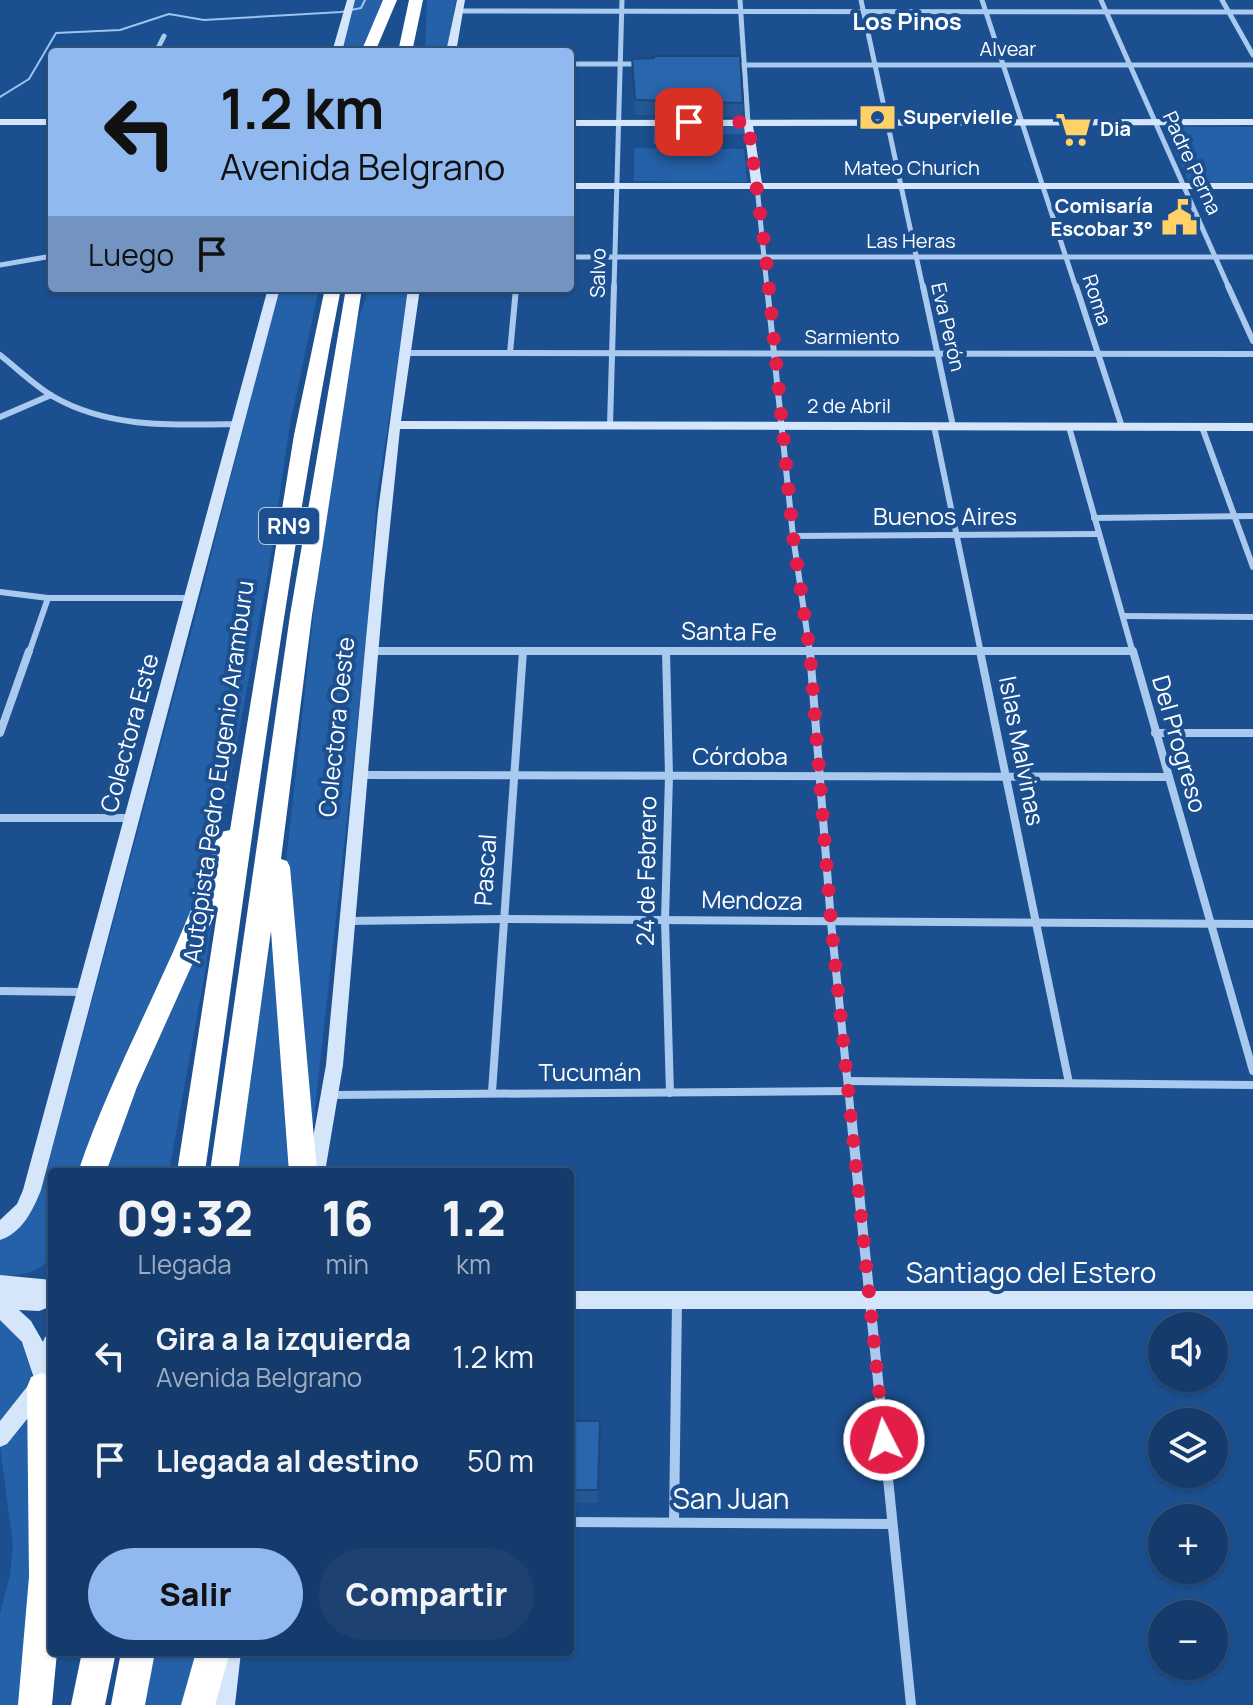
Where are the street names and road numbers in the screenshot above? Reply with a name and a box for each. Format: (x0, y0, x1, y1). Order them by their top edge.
street label: Alvear (980, 35, 1036, 62)
street label: Padre Perna (1157, 107, 1228, 219)
street label: Mateo Churich (844, 154, 980, 181)
street label: Las Heras (866, 227, 956, 254)
street label: Salvo (584, 248, 611, 298)
street label: Roma (1077, 271, 1118, 329)
street label: Eva Perón (925, 280, 972, 374)
street label: Sarmiento (805, 323, 900, 350)
street label: 2 de Abril (807, 392, 891, 419)
street label: Buenos Aires (873, 499, 1017, 532)
road number: RN9 (259, 508, 319, 544)
street label: Autopista Pedro Eugenio Aramburu (174, 578, 261, 965)
street label: Santa Fe (681, 613, 777, 648)
street label: Colectora Oeste (310, 635, 361, 819)
street label: Colectora Este (91, 649, 166, 816)
street label: Del Progreso (1145, 671, 1216, 816)
street label: Islas Malvinas (992, 673, 1053, 828)
street label: Córdoba (692, 739, 788, 772)
street label: 24 de Febrero (628, 796, 663, 946)
street label: Pascal (466, 833, 503, 907)
street label: Mendoza (701, 882, 803, 917)
street label: Tucumán (539, 1055, 641, 1088)
street label: Santiago del Estero (906, 1253, 1156, 1291)
street label: San Juan (673, 1479, 789, 1517)

